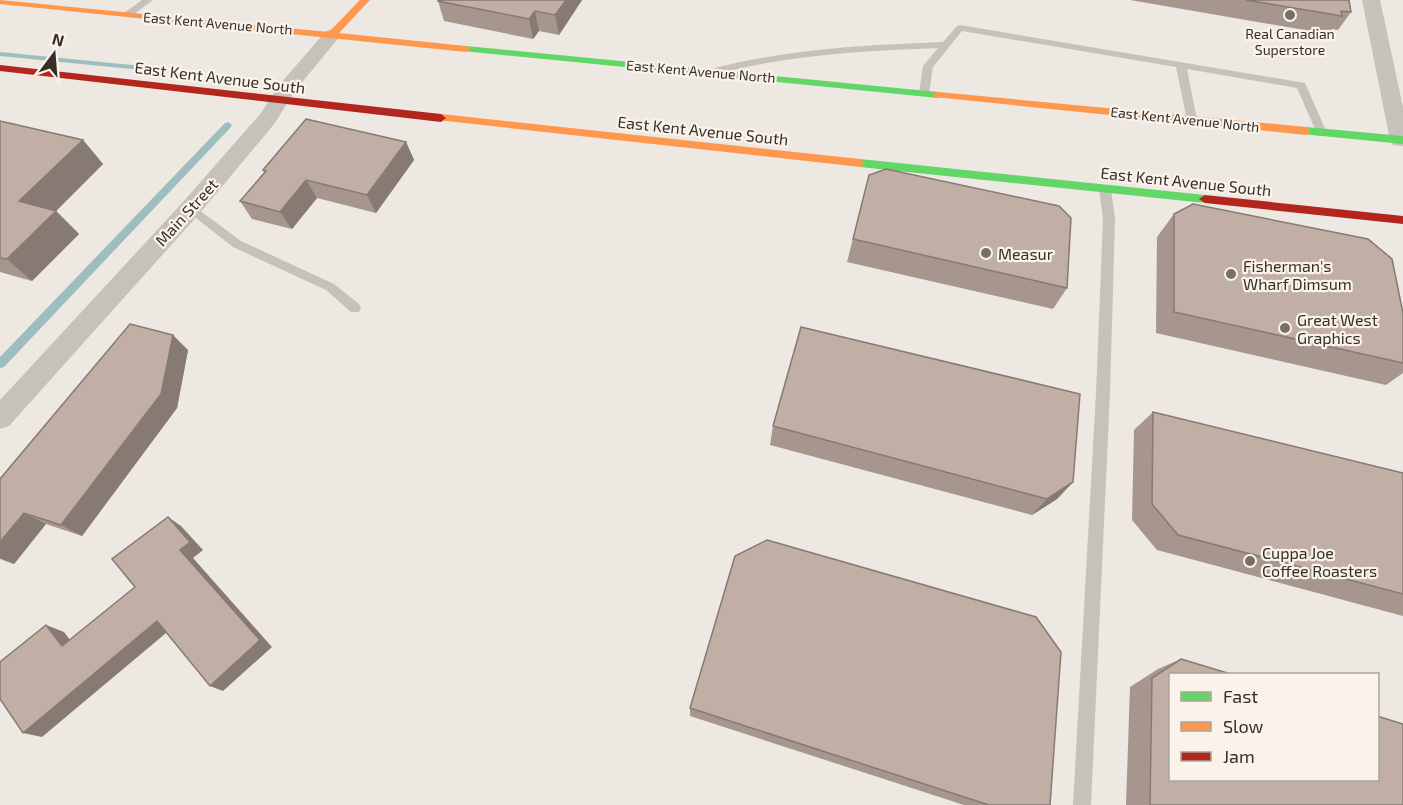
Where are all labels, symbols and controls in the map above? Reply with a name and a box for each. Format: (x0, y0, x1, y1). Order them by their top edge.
street label: East Kent Avenue North (143, 8, 293, 38)
marker: Real Canadian Superstore (1283, 8, 1297, 22)
north arrow (24, 24, 84, 84)
place label: Real Canadian Superstore (1245, 25, 1335, 58)
text: N (50, 28, 66, 50)
street label: East Kent Avenue North (626, 56, 776, 86)
street label: East Kent Avenue South (134, 57, 306, 97)
street label: East Kent Avenue North (1110, 103, 1260, 135)
street label: East Kent Avenue South (617, 112, 789, 148)
street label: East Kent Avenue South (1100, 163, 1272, 199)
street label: Main Street (151, 174, 221, 250)
place label: Measur (998, 244, 1054, 263)
marker: Measur (979, 246, 993, 260)
place label: Fisherman's Wharf Dimsum (1243, 256, 1352, 293)
marker: Fisherman's Wharf Dimsum (1224, 267, 1238, 281)
place label: Great West Graphics (1297, 310, 1378, 347)
marker: Great West Graphics (1278, 321, 1292, 335)
place label: Cuppa Joe Coffee Roasters (1262, 543, 1377, 580)
marker: Cuppa Joe Coffee Roasters (1243, 554, 1257, 568)
legend (1169, 673, 1379, 781)
text: Fast (1223, 685, 1258, 707)
text: Slow (1223, 715, 1264, 737)
text: Jam (1223, 745, 1255, 767)

